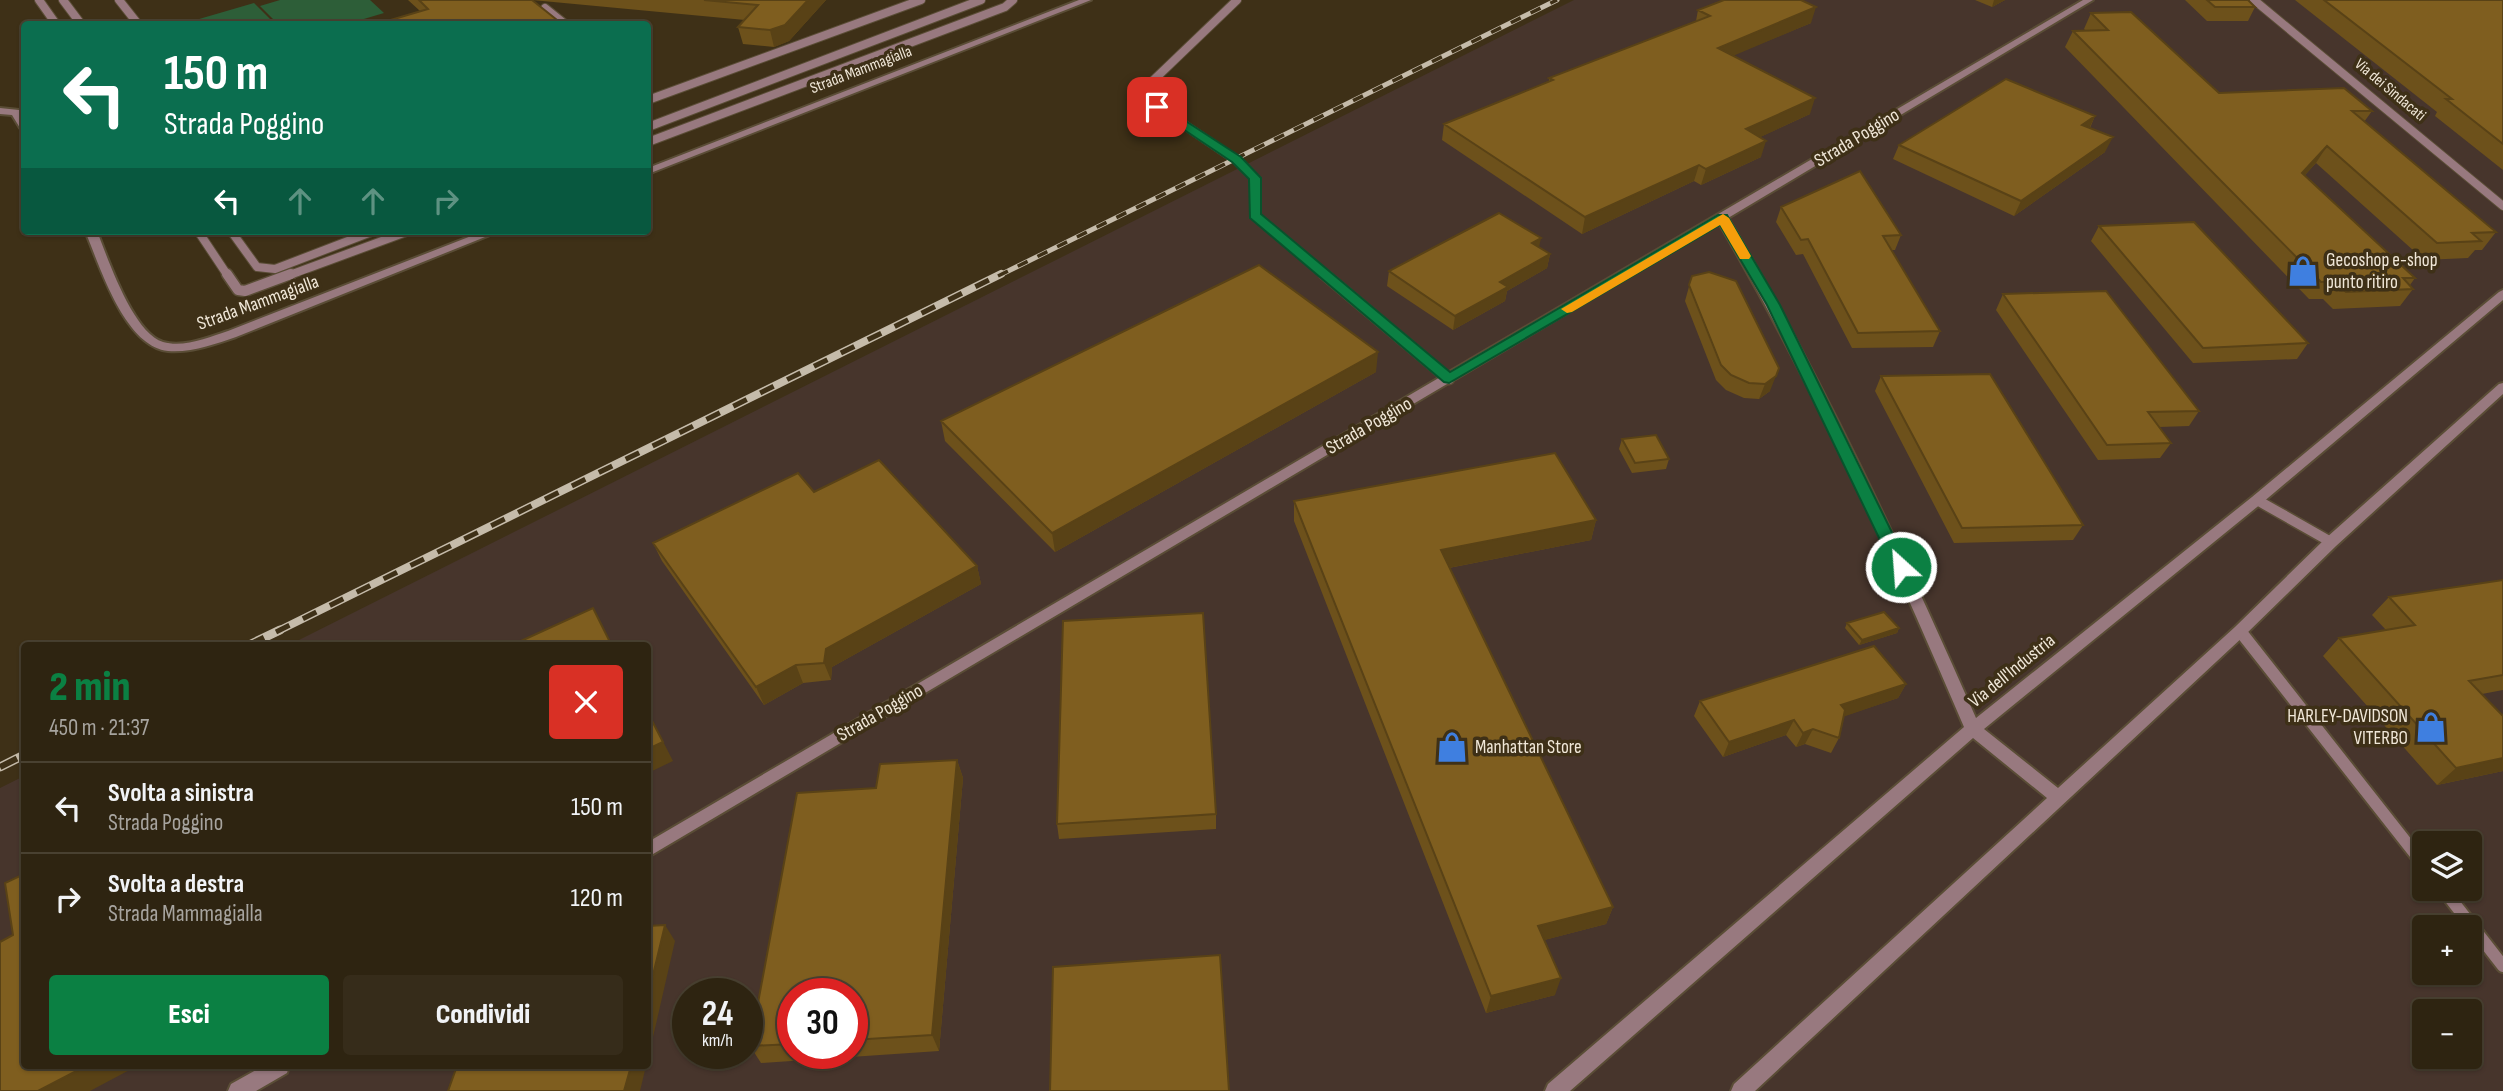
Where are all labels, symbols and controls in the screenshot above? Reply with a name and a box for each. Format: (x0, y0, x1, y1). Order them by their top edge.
street label: Strada Mammagialla (807, 42, 915, 98)
text: 150 m (164, 45, 268, 104)
icon: left (49, 49, 140, 140)
street label: Via dei Sindacati (2350, 55, 2430, 125)
pin (1127, 77, 1187, 137)
icon: arrive (1138, 88, 1176, 126)
street label: Strada Poggino (1810, 104, 1904, 172)
text: Strada Poggino (164, 105, 324, 144)
icon: left (208, 182, 246, 220)
icon: ahead (281, 182, 319, 220)
icon: ahead (354, 182, 392, 220)
icon: right (427, 182, 465, 220)
place label: Gecoshop e-shop punto ritiro (2326, 249, 2438, 294)
shop icon: Gecoshop e-shop punto ritiro (2286, 254, 2320, 288)
street label: Strada Mammagialla (194, 270, 322, 336)
street label: Strada Poggino (1322, 392, 1416, 460)
position arrow (1864, 530, 1938, 604)
street label: Via dell'Industria (1964, 629, 2060, 713)
text: 2 min (49, 662, 130, 713)
button: close (549, 665, 623, 739)
street label: Strada Poggino (833, 679, 927, 747)
place label: HARLEY-DAVIDSON VITERBO (2287, 705, 2408, 750)
shop icon: HARLEY-DAVIDSON VITERBO (2414, 710, 2448, 744)
text: 450 m · 21:37 (49, 714, 149, 742)
shop icon: Manhattan Store (1435, 730, 1469, 764)
place label: Manhattan Store (1475, 736, 1582, 759)
text: Svolta a sinistra (108, 778, 254, 809)
icon: left (49, 789, 87, 827)
text: 150 m (571, 792, 623, 823)
text: Strada Poggino (108, 809, 223, 837)
map controls (2412, 831, 2482, 1069)
button: layers (2412, 831, 2482, 901)
text: Svolta a destra (108, 869, 244, 900)
icon: right (49, 880, 87, 918)
text: 120 m (570, 883, 623, 914)
text: Strada Mammagialla (108, 900, 263, 928)
button: + (2412, 915, 2482, 985)
button: Esci (49, 975, 329, 1055)
button: Condividi (343, 975, 623, 1055)
speed limit sign: 30 (777, 978, 868, 1069)
text: 24 (702, 993, 733, 1036)
button: − (2412, 999, 2482, 1069)
text: km/h (702, 1030, 733, 1051)

